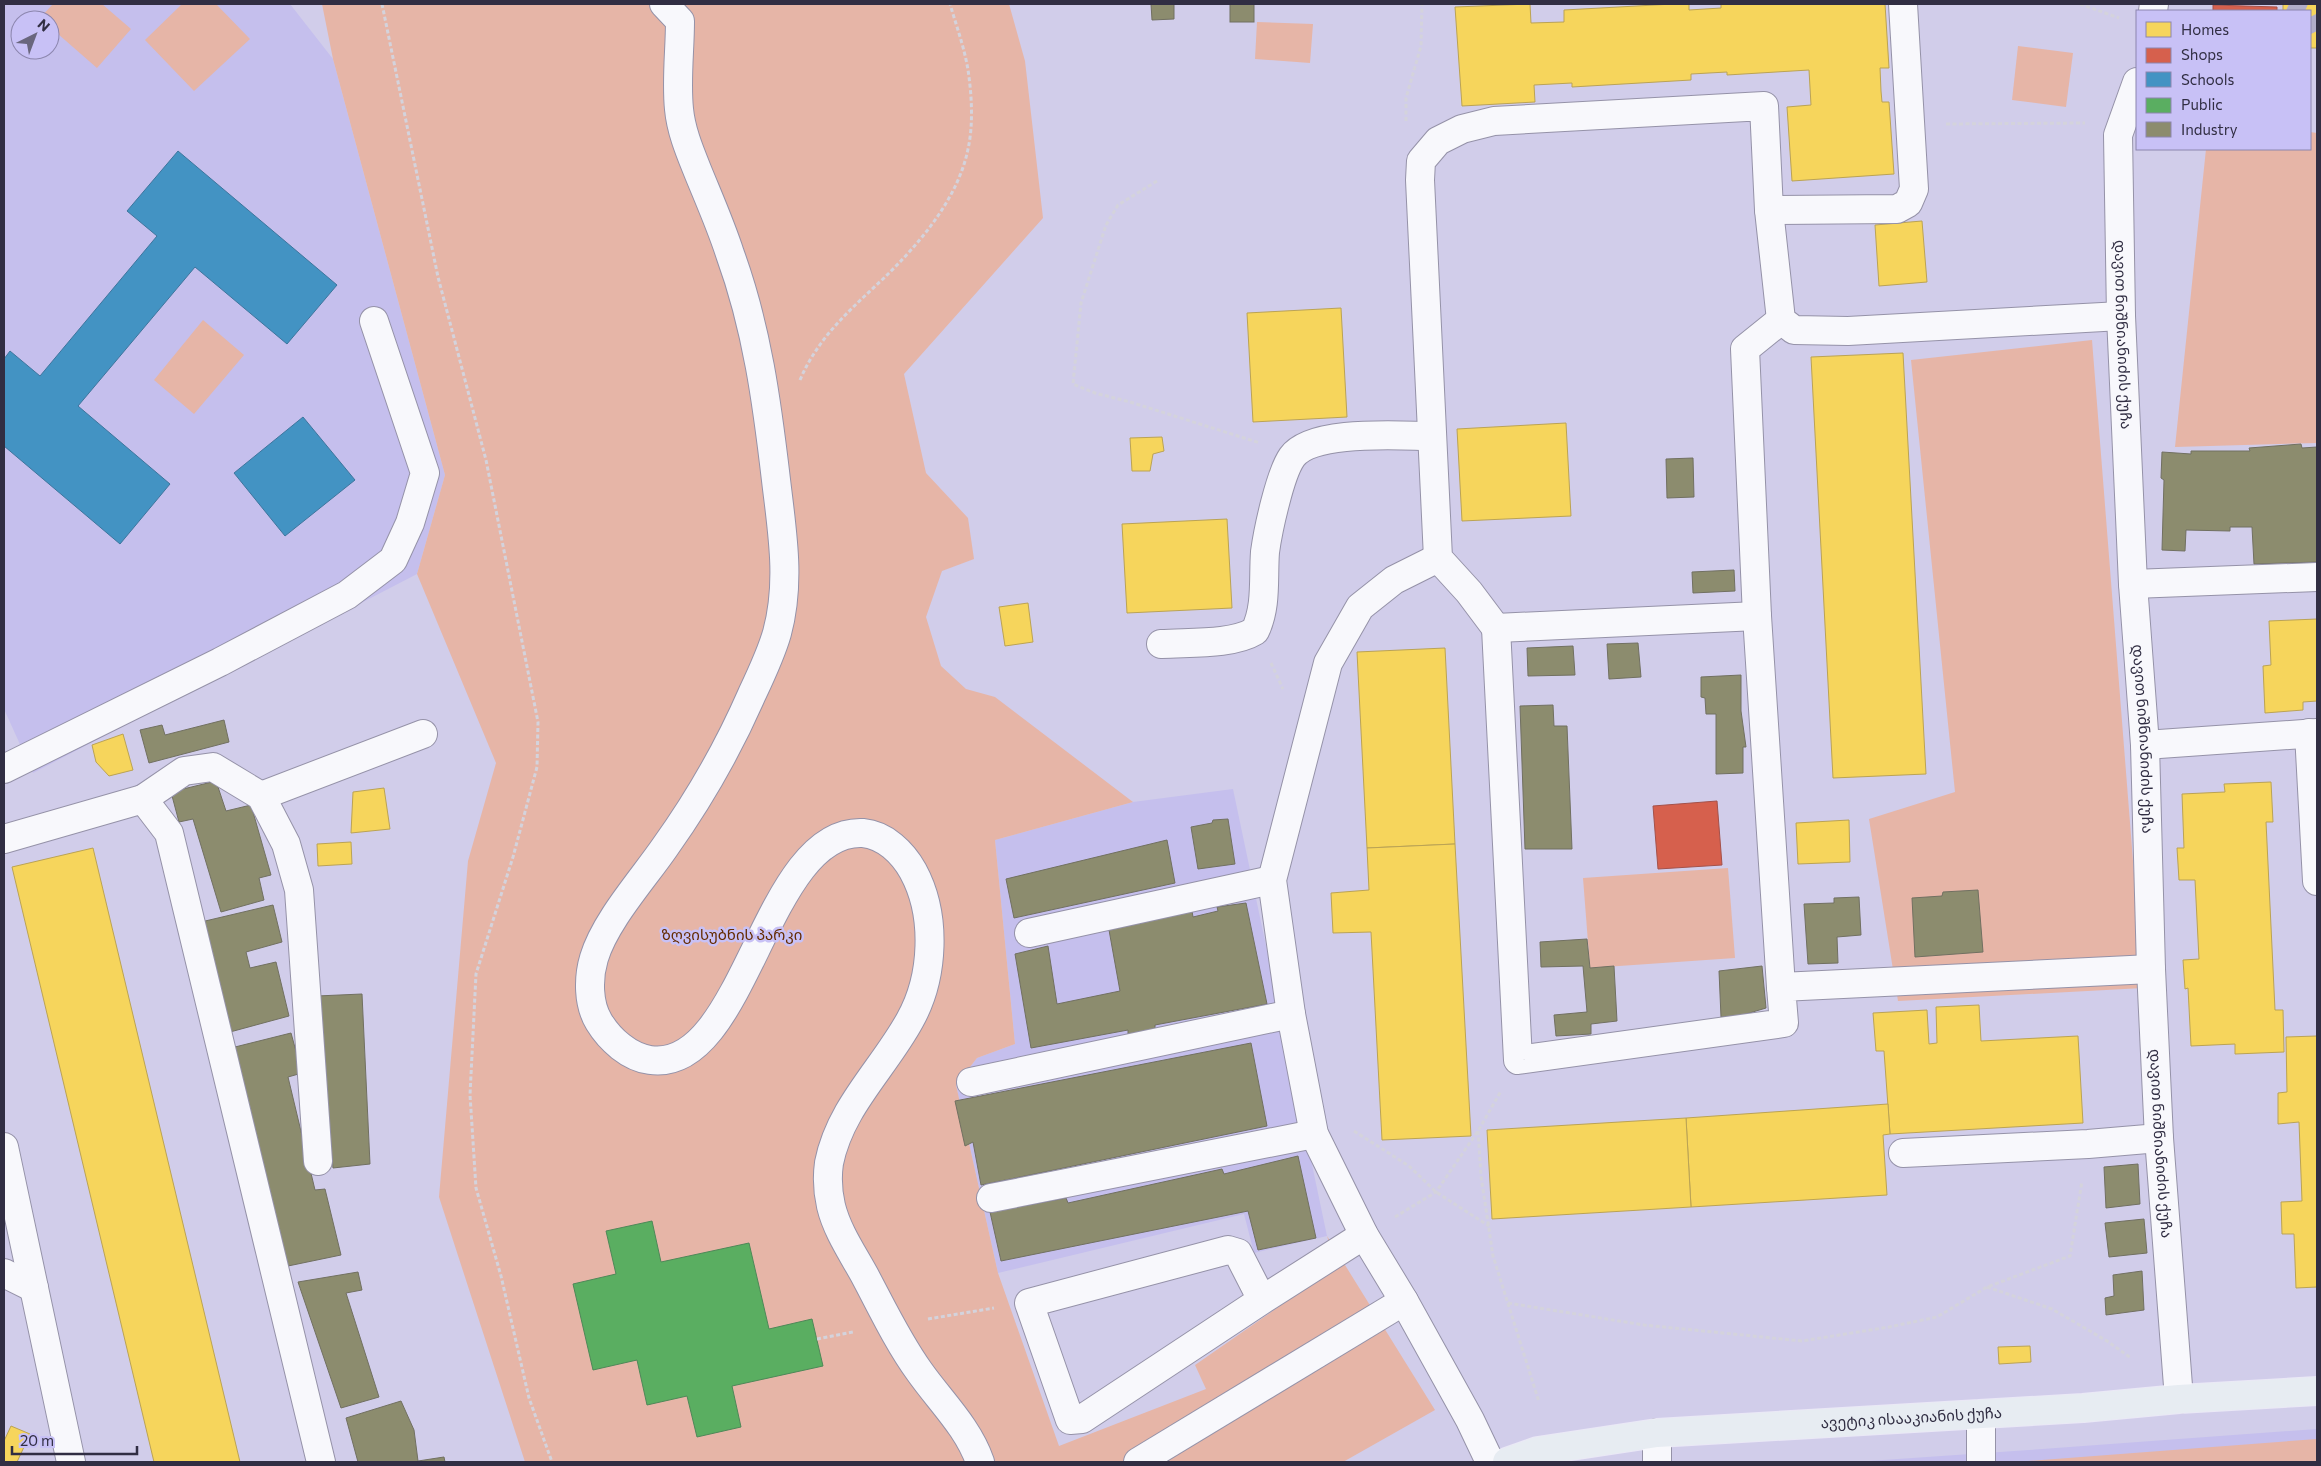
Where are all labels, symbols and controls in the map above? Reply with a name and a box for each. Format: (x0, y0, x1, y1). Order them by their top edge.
north arrow (10, 10, 60, 60)
legend (2136, 10, 2311, 150)
text: N (34, 15, 54, 35)
text: Homes (2181, 20, 2229, 38)
text: Shops (2181, 45, 2223, 63)
text: Schools (2181, 70, 2235, 88)
text: Public (2181, 95, 2223, 113)
text: Industry (2181, 120, 2238, 138)
street label: დავით ნიშნიანიძის ქუჩა (2111, 240, 2136, 430)
street label: დავით ნიშნიანიძის ქუჩა (2129, 644, 2157, 834)
park label: ზღვისუბნის პარკი (662, 925, 802, 944)
street label: დავით ნიშნიანიძის ქუჩა (2146, 1049, 2177, 1239)
street label: ავეტიკ ისააკიანის ქუჩა (1820, 1403, 2002, 1432)
scale bar (12, 1424, 138, 1456)
text: 20 m (20, 1431, 54, 1449)

